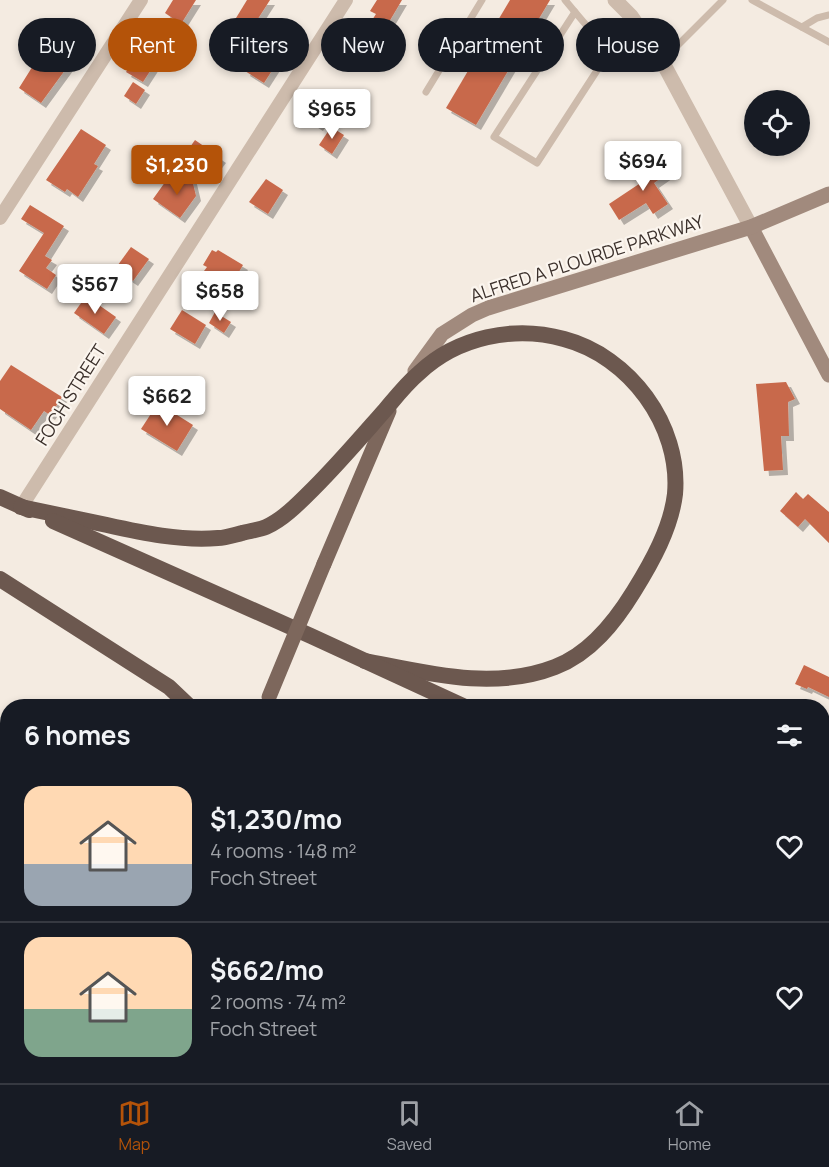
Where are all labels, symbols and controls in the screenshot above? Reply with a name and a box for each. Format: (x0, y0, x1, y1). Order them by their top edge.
chip: Buy (18, 18, 96, 72)
chip: Rent (108, 18, 197, 72)
chip: Filters (209, 18, 309, 72)
chip: New (321, 18, 406, 72)
chip: Apartment (418, 18, 564, 72)
chip: House (576, 18, 680, 72)
pin: $965 (296, 89, 368, 140)
map controls (744, 90, 810, 156)
button: locate (744, 90, 810, 156)
text: $965 (307, 95, 357, 122)
pin: $694 (607, 141, 679, 192)
pin: $1,230 (128, 145, 226, 196)
text: $694 (618, 147, 668, 174)
text: $1,230 (145, 151, 209, 178)
street label: ALFRED A PLOURDE PARKWAY (467, 209, 707, 307)
pin: $567 (59, 264, 131, 315)
text: $567 (71, 270, 119, 297)
pin: $658 (184, 271, 256, 322)
text: $658 (196, 277, 244, 304)
street label: FOCH STREET (29, 339, 111, 450)
pin: $662 (131, 376, 203, 427)
text: $662 (142, 382, 192, 409)
text: 6 homes (24, 717, 131, 753)
icon: filters (773, 719, 806, 752)
text: $1,230/mo (210, 801, 342, 837)
icon: home (72, 810, 144, 882)
icon: heart (773, 830, 806, 863)
text: 4 rooms · 148 m² (210, 837, 357, 864)
text: Foch Street (210, 864, 317, 891)
text: $662/mo (210, 952, 324, 988)
icon: home (72, 961, 144, 1033)
icon: heart (773, 981, 806, 1014)
text: 2 rooms · 74 m² (210, 988, 346, 1015)
text: Foch Street (210, 1015, 317, 1042)
tab: Map (118, 1097, 151, 1155)
tab: Saved (387, 1097, 432, 1155)
tab: Home (668, 1097, 711, 1155)

